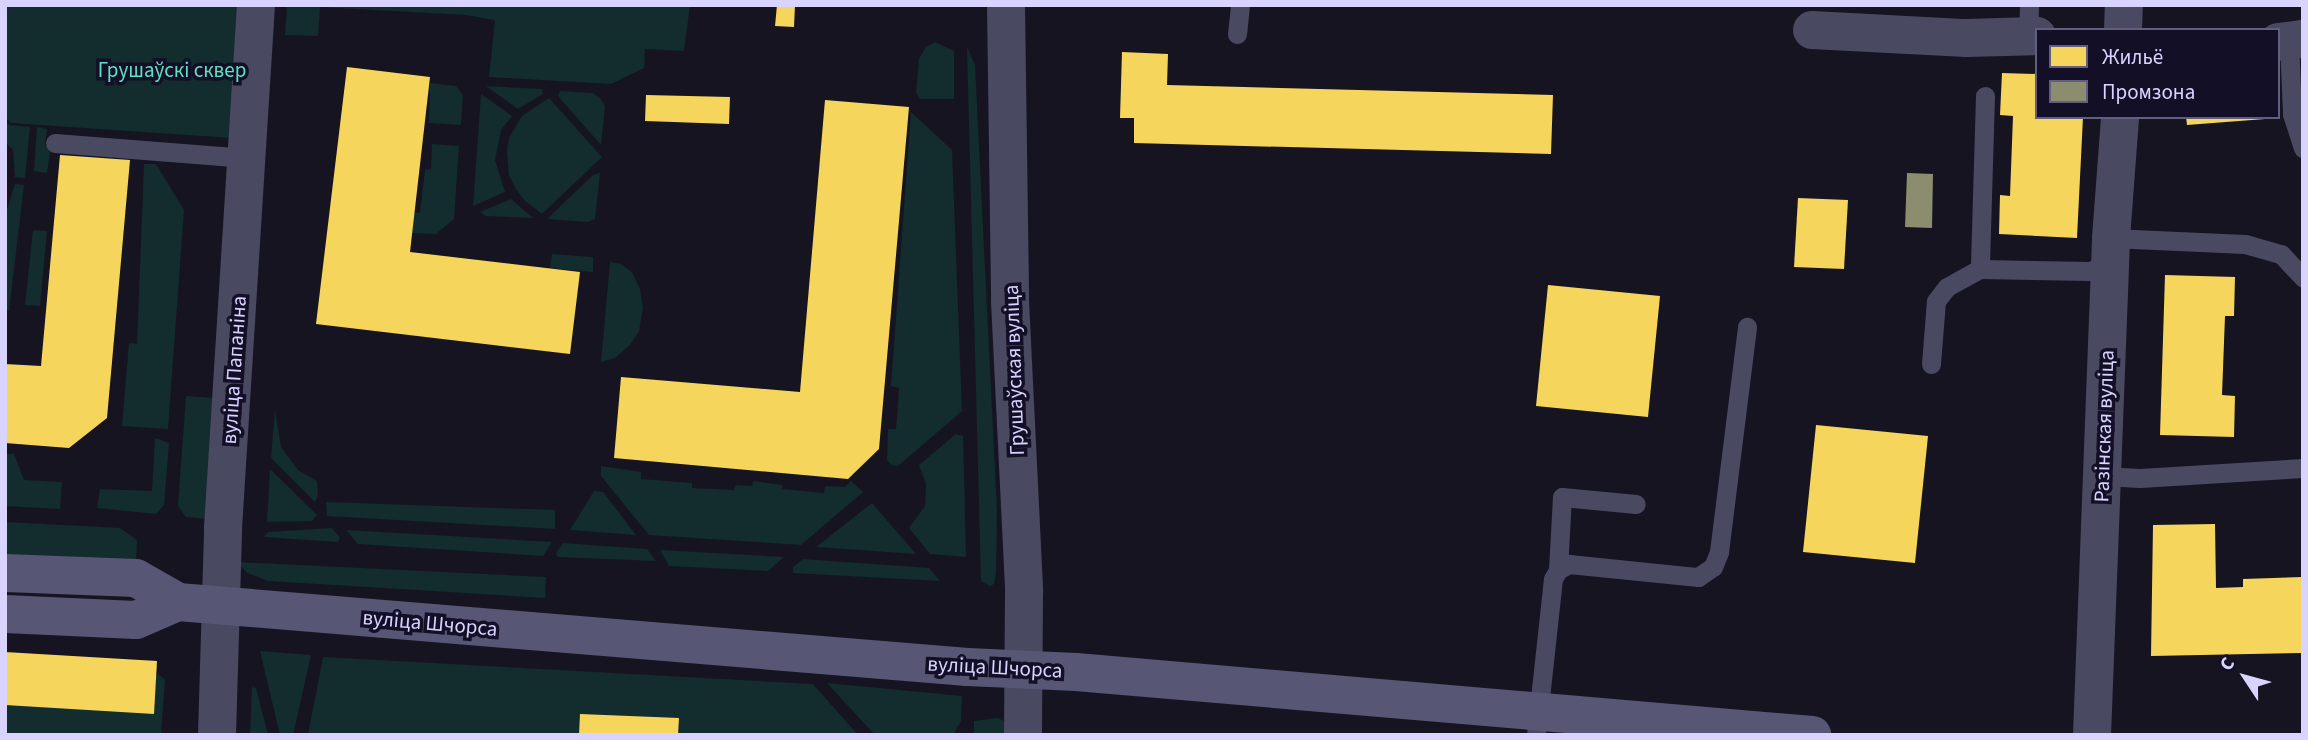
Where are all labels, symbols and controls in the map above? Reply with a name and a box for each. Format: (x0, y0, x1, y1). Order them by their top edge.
legend (2035, 28, 2280, 119)
text: Жильё (2102, 42, 2163, 72)
park label: Грушаўскі сквер (98, 57, 246, 83)
text: Промзона (2102, 77, 2195, 107)
street label: Грушаўская вуліца (998, 284, 1030, 456)
street label: вуліца Папаніна (216, 295, 252, 445)
street label: Разінская вуліца (2089, 349, 2119, 503)
street label: вуліца Шчорса (362, 605, 498, 641)
north arrow (2210, 642, 2280, 712)
street label: вуліца Шчорса (927, 651, 1063, 683)
text: С (2213, 652, 2242, 677)

